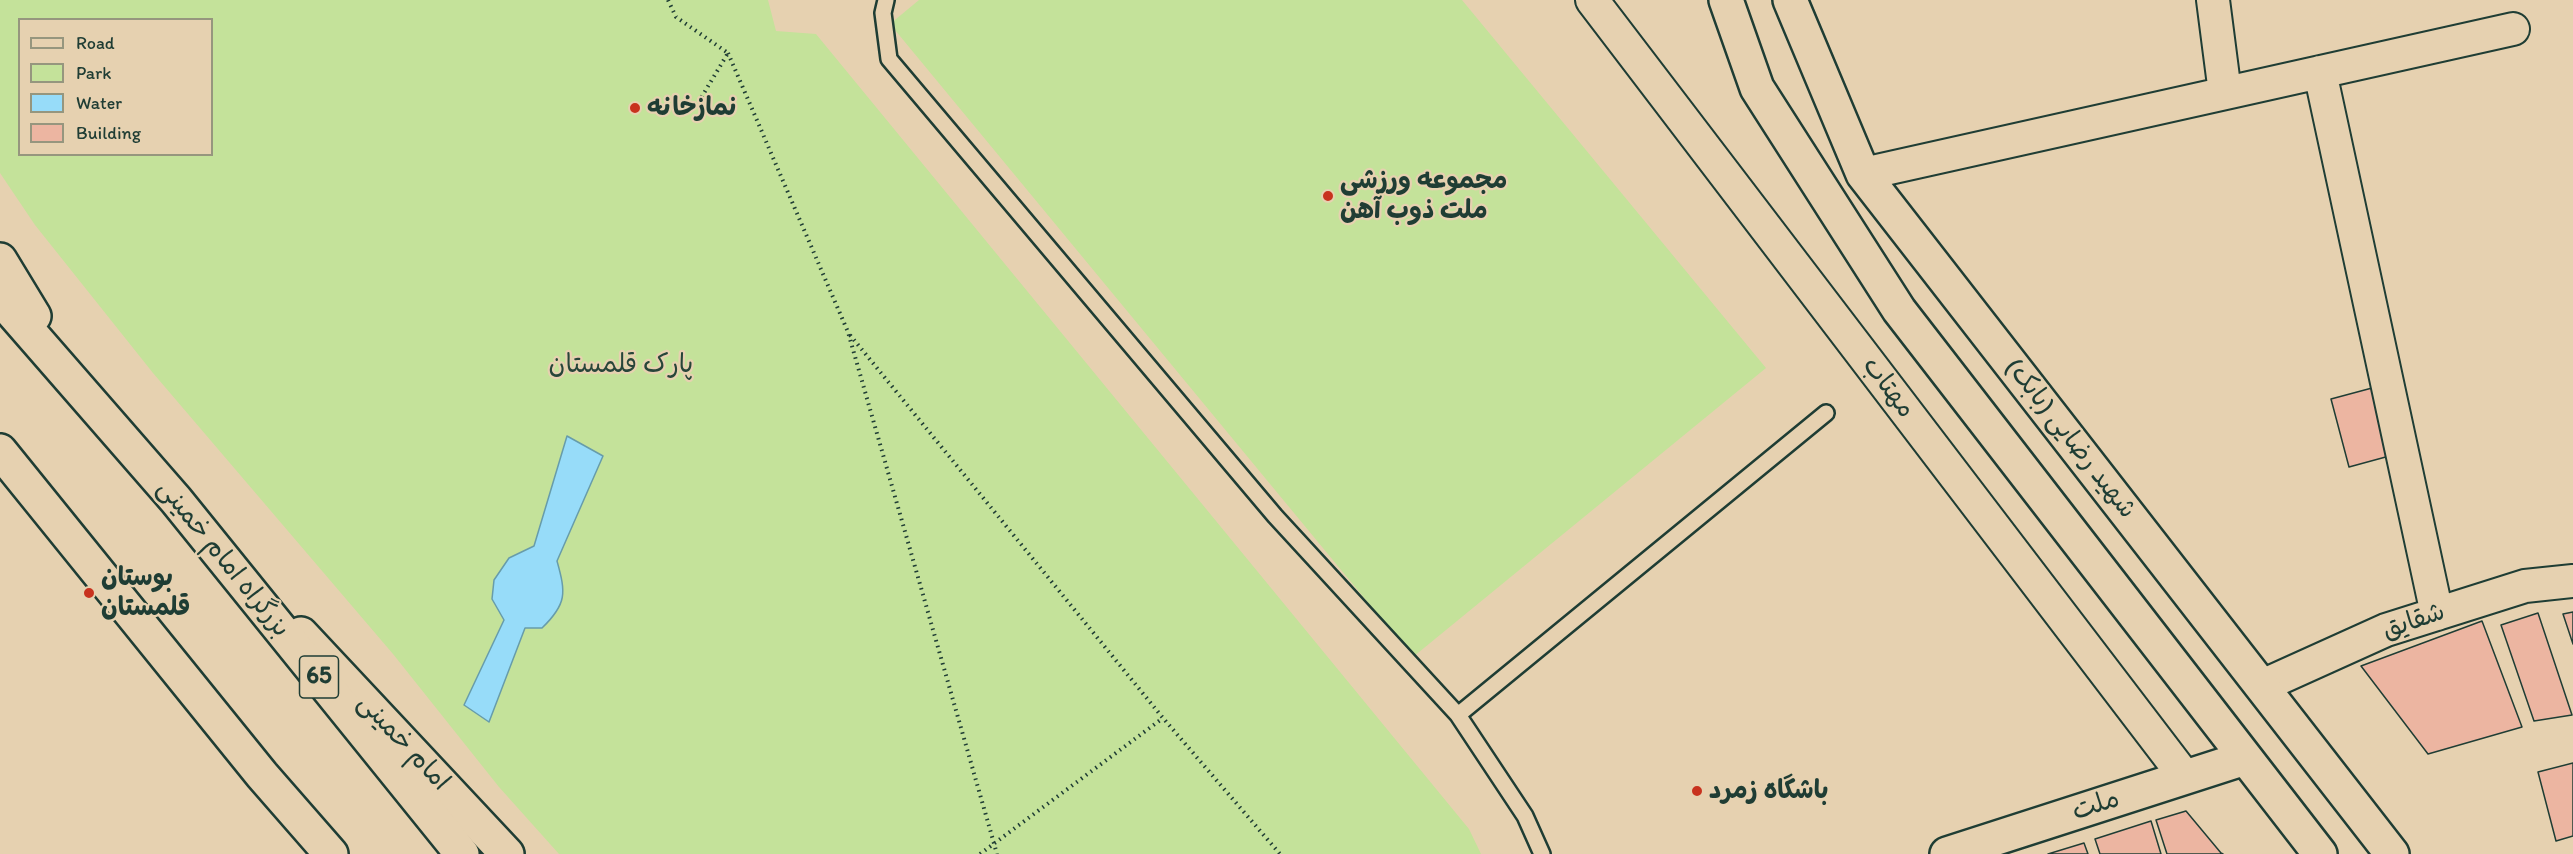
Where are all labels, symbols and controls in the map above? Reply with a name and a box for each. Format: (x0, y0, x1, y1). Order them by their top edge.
legend (18, 18, 213, 156)
text: Road (76, 32, 115, 54)
text: Park (76, 62, 111, 84)
text: Water (76, 92, 122, 114)
place label: نمازخانه (647, 92, 736, 124)
marker: نمازخانه (628, 101, 642, 115)
text: Building (76, 122, 141, 144)
place label: مجموعه ورزشی ملت ذوب آهن (1340, 165, 1507, 226)
marker: مجموعه ورزشی ملت ذوب آهن (1321, 189, 1335, 203)
park label: پارک قلمستان (549, 349, 693, 381)
street label: مهتاب (1855, 351, 1921, 425)
street label: شهید رضایی (بابک) (1998, 353, 2142, 525)
street label: بزرگراه امام خمینی (150, 474, 296, 644)
place label: بوستان قلمستان (101, 562, 190, 624)
marker: بوستان قلمستان (82, 586, 96, 600)
street label: شقایق (2379, 597, 2449, 647)
road number: 65 (300, 656, 338, 698)
street label: امام خمینی (350, 688, 456, 798)
place label: باشگاه زمرد (1709, 775, 1828, 807)
marker: باشگاه زمرد (1690, 784, 1704, 798)
street label: ملت (2068, 784, 2124, 828)

